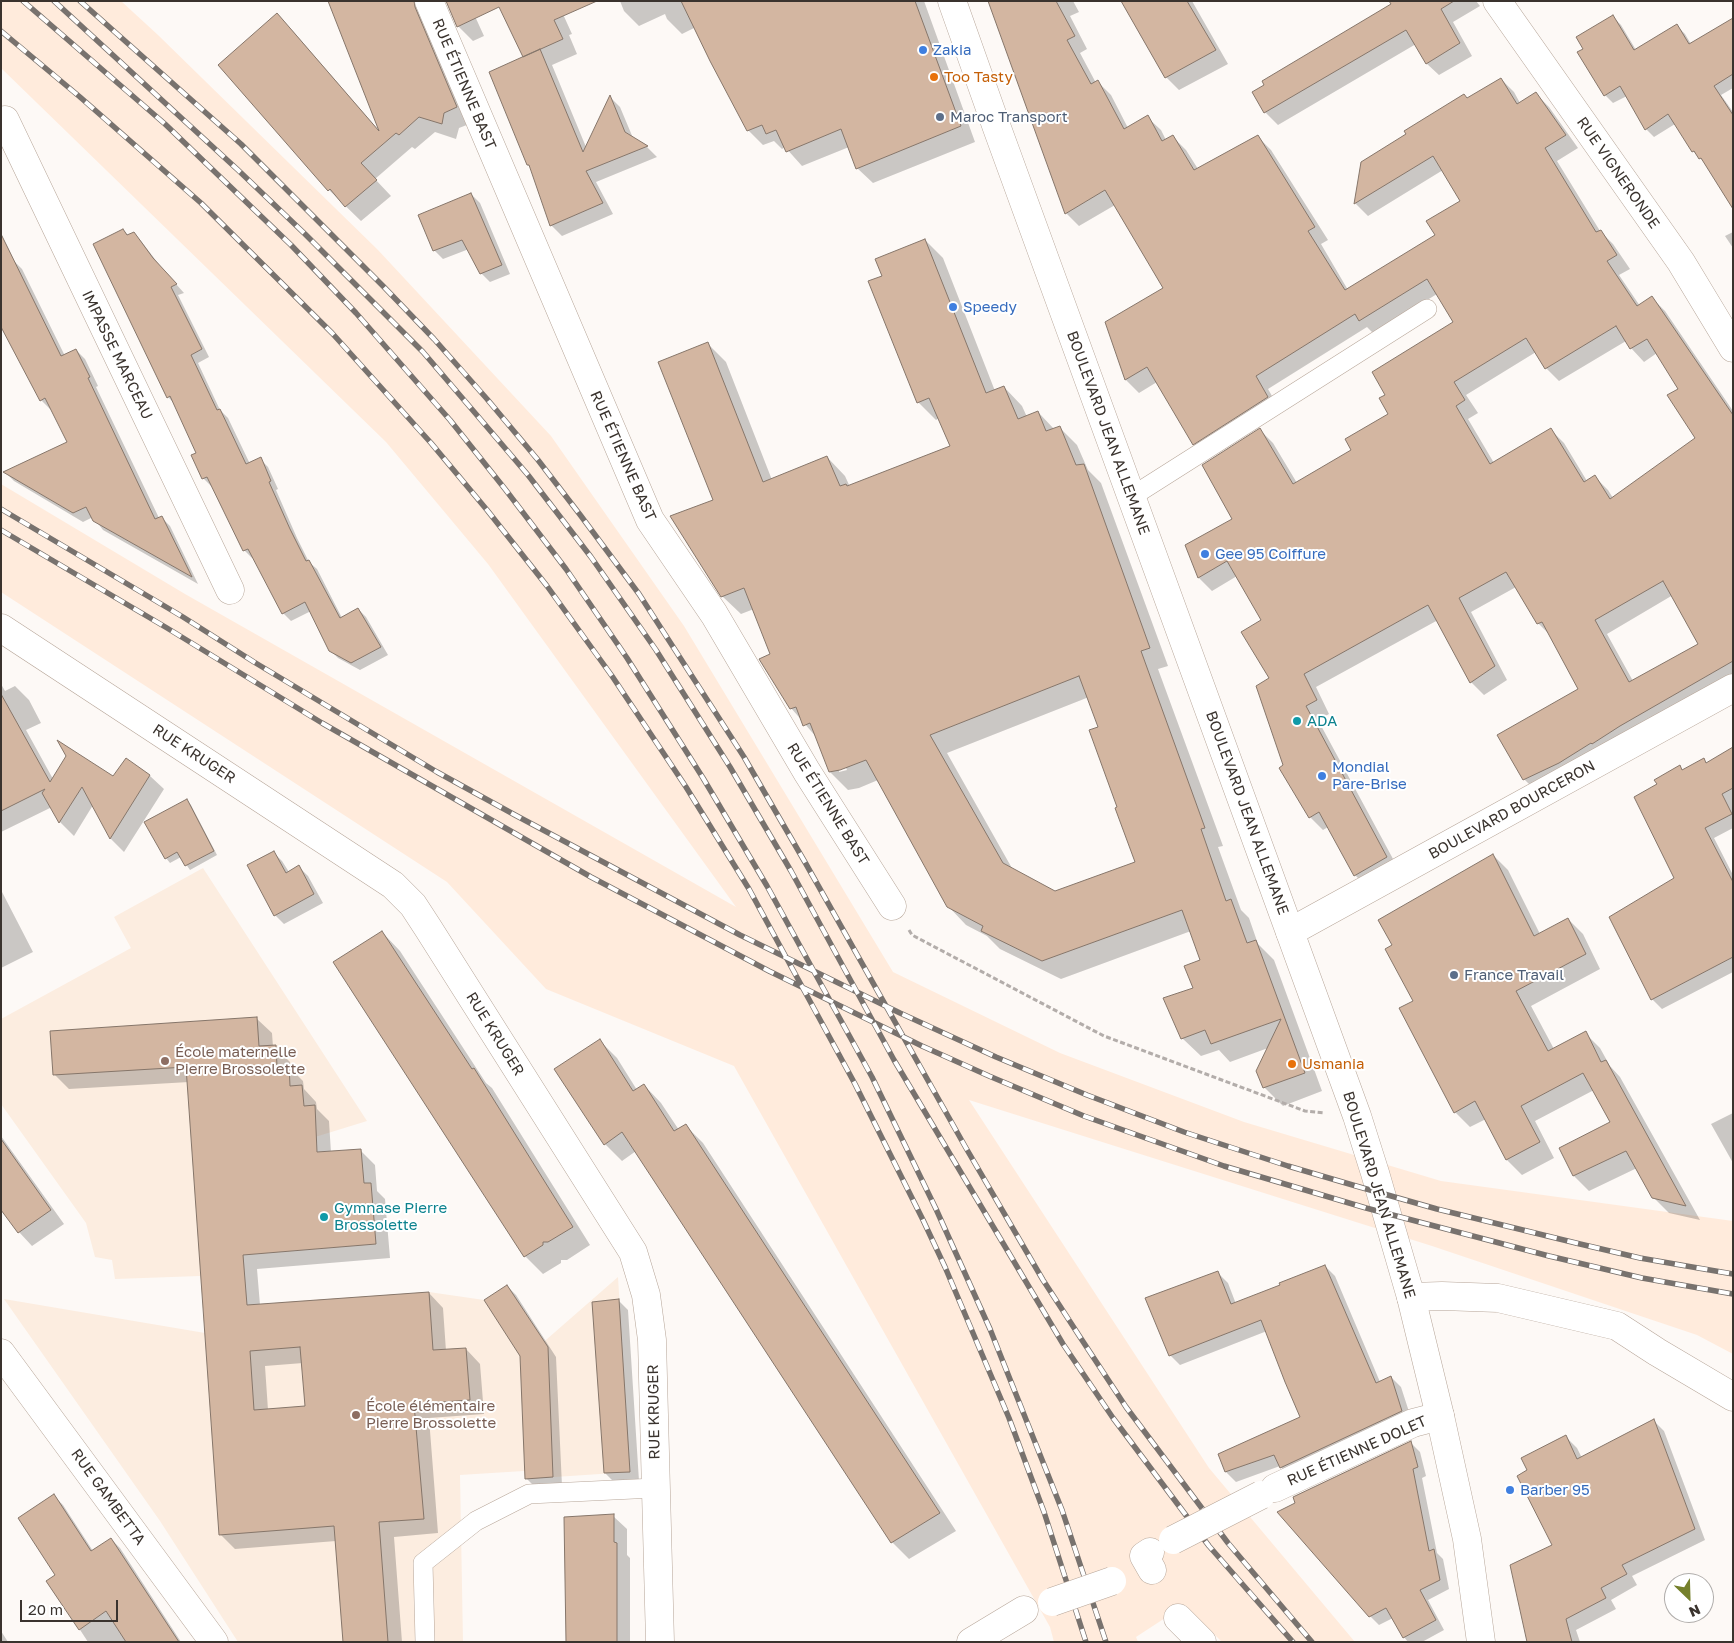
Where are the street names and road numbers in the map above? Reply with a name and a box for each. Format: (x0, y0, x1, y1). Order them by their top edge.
street label: RUE ÉTIENNE BAST (428, 16, 500, 152)
street label: RUE VIGNERONDE (1573, 114, 1663, 232)
street label: IMPASSE MARCEAU (78, 288, 156, 422)
street label: BOULEVARD JEAN ALLEMANE (1063, 329, 1153, 537)
street label: RUE ÉTIENNE BAST (586, 388, 660, 524)
street label: BOULEVARD JEAN ALLEMANE (1202, 709, 1292, 917)
street label: RUE KRUGER (149, 721, 239, 787)
street label: RUE ÉTIENNE BAST (783, 740, 873, 868)
street label: BOULEVARD BOURCERON (1426, 757, 1598, 863)
street label: RUE KRUGER (462, 989, 528, 1079)
street label: BOULEVARD JEAN ALLEMANE (1339, 1089, 1419, 1301)
street label: RUE KRUGER (644, 1364, 664, 1460)
street label: RUE ÉTIENNE DOLET (1284, 1412, 1430, 1490)
street label: RUE GAMBETTA (67, 1445, 149, 1549)

